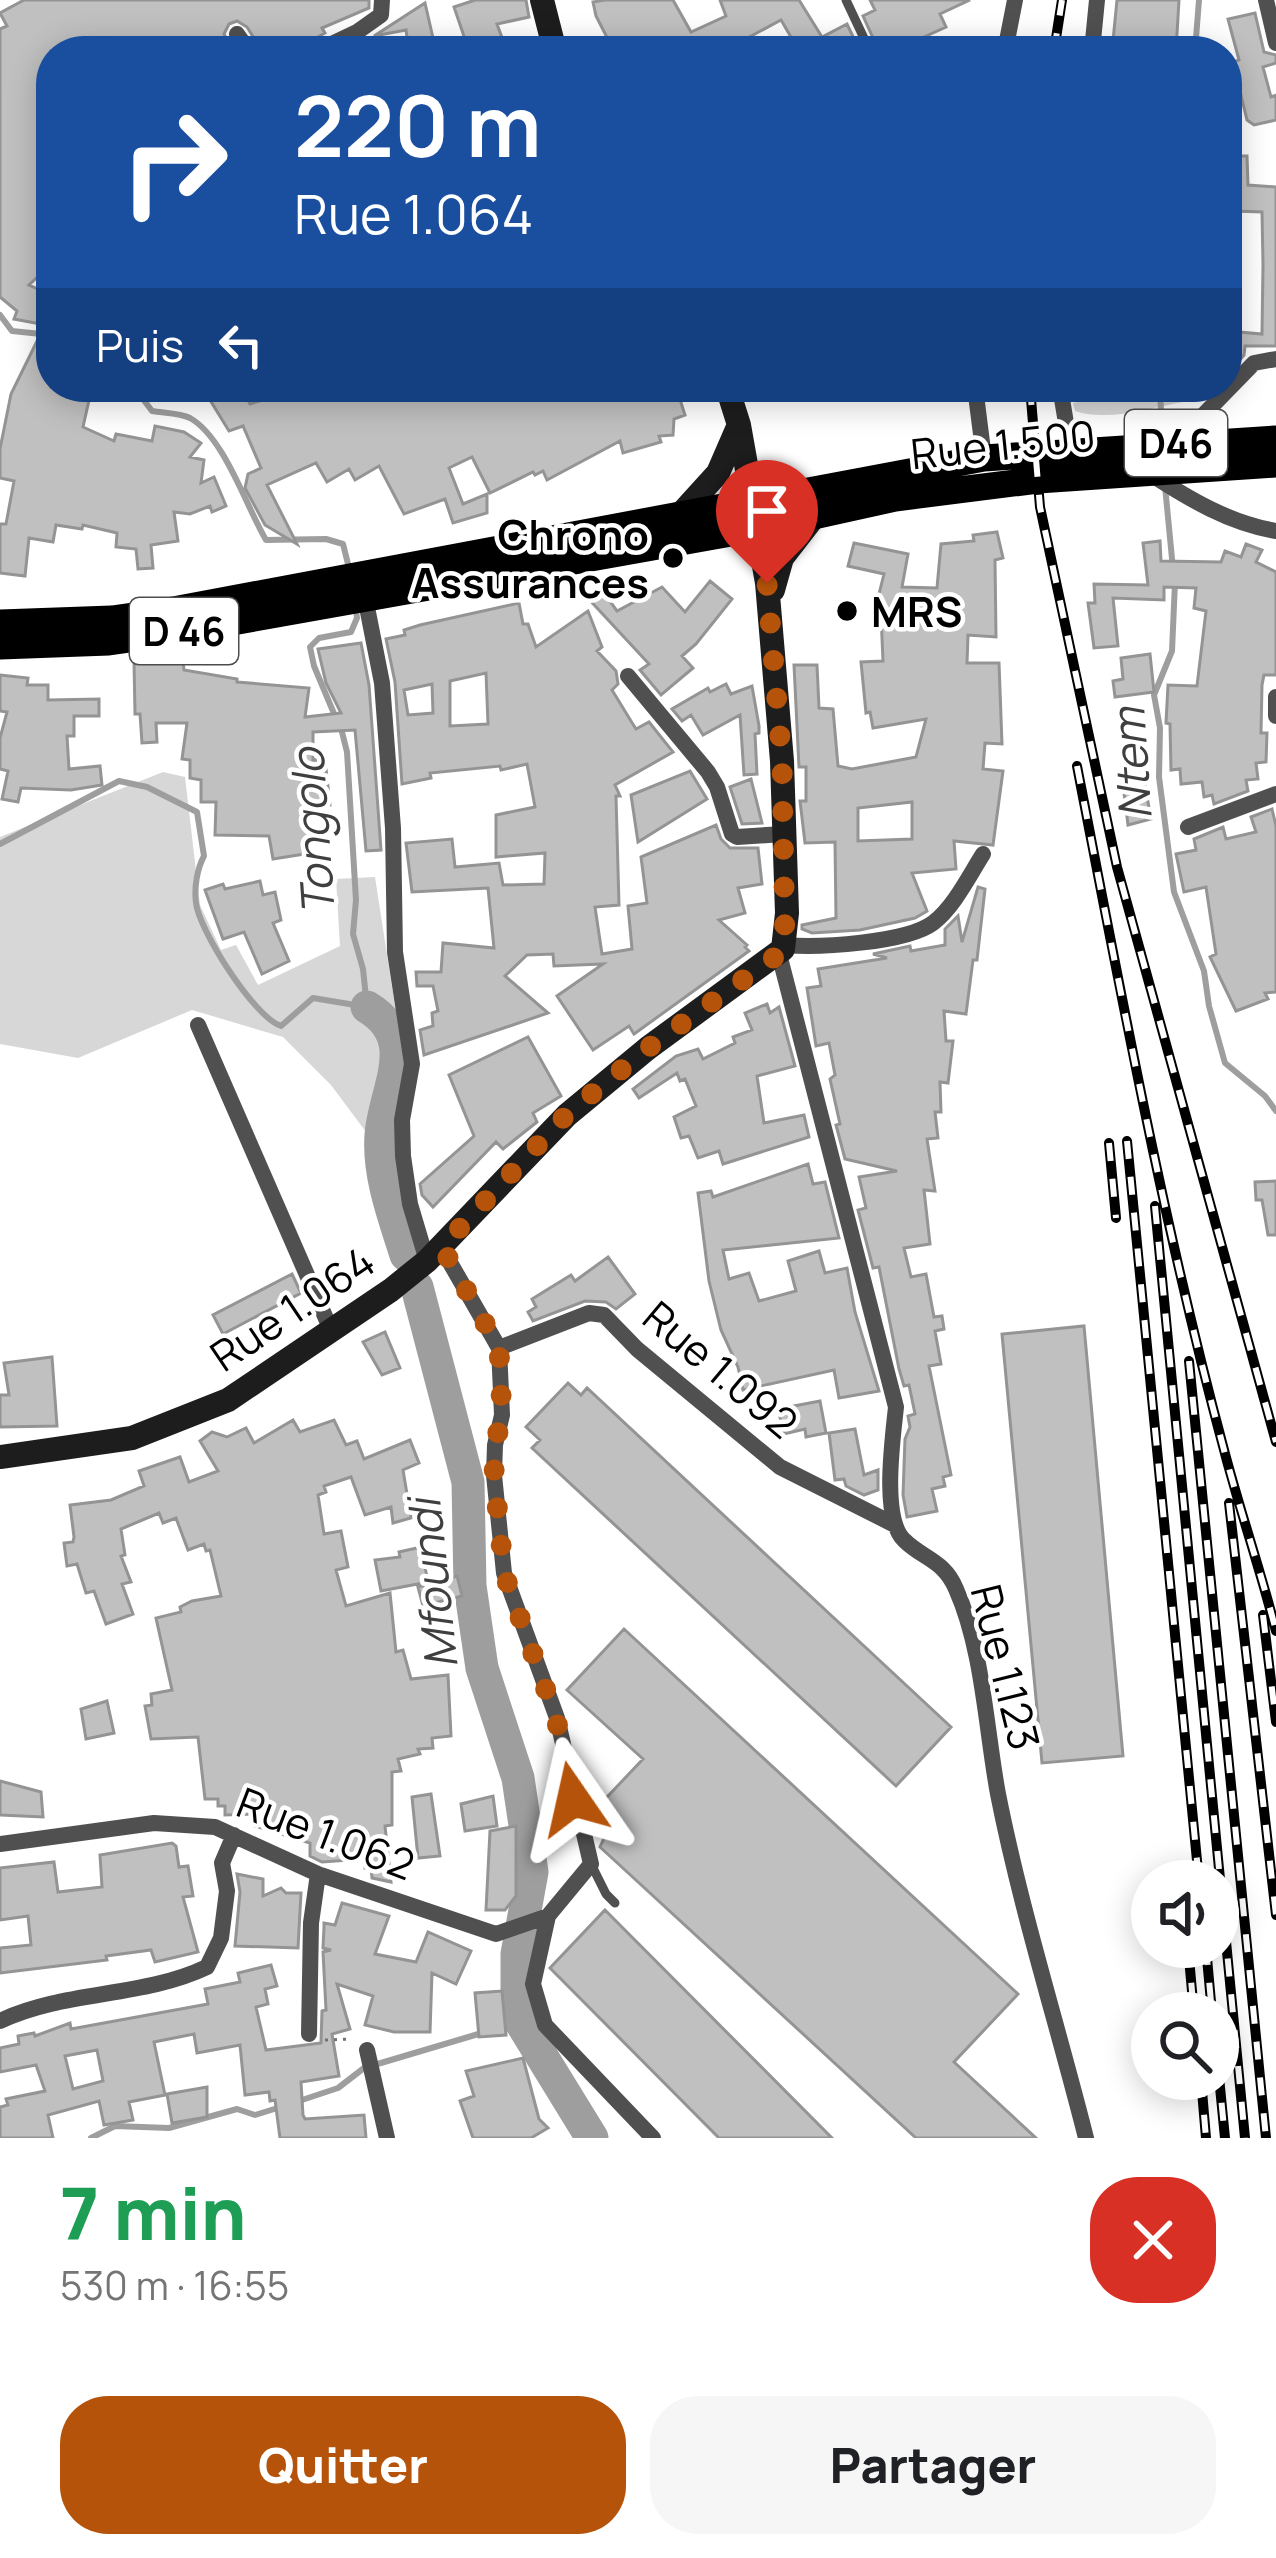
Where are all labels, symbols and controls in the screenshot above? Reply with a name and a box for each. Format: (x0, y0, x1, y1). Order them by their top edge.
text: 220 m (294, 67, 542, 182)
icon: right (96, 84, 252, 240)
text: Rue 1.064 (294, 176, 533, 250)
icon: left (208, 312, 274, 378)
text: Puis (96, 314, 184, 376)
street label: Rue 1.500 (908, 405, 1098, 483)
road number: D46 (1125, 410, 1227, 476)
pin (716, 460, 818, 583)
icon: arrive (734, 478, 800, 544)
place label: Chrono Assurances (411, 505, 649, 611)
marker: Chrono Assurances (660, 545, 686, 571)
place label: MRS (871, 582, 962, 640)
road number: D 46 (130, 598, 238, 664)
marker: MRS (834, 598, 860, 624)
water label: Ntem (1096, 703, 1166, 822)
water label: Tongolo (275, 744, 349, 917)
street label: Rue 1.064 (199, 1232, 385, 1384)
street label: Rue 1.092 (631, 1287, 811, 1451)
water label: Mfoundi (392, 1491, 472, 1672)
street label: Rue 1.123 (958, 1578, 1054, 1756)
position arrow (510, 1736, 636, 1862)
street label: Rue 1.062 (229, 1773, 423, 1893)
map controls (1131, 1860, 1239, 2100)
button: sound (1131, 1860, 1239, 1968)
button: search (1131, 1992, 1239, 2100)
text: 7 min (60, 2163, 247, 2262)
button: close (1090, 2177, 1216, 2303)
text: 530 m · 16:55 (60, 2258, 289, 2312)
button: Quitter (60, 2396, 626, 2534)
button: Partager (650, 2396, 1216, 2534)

